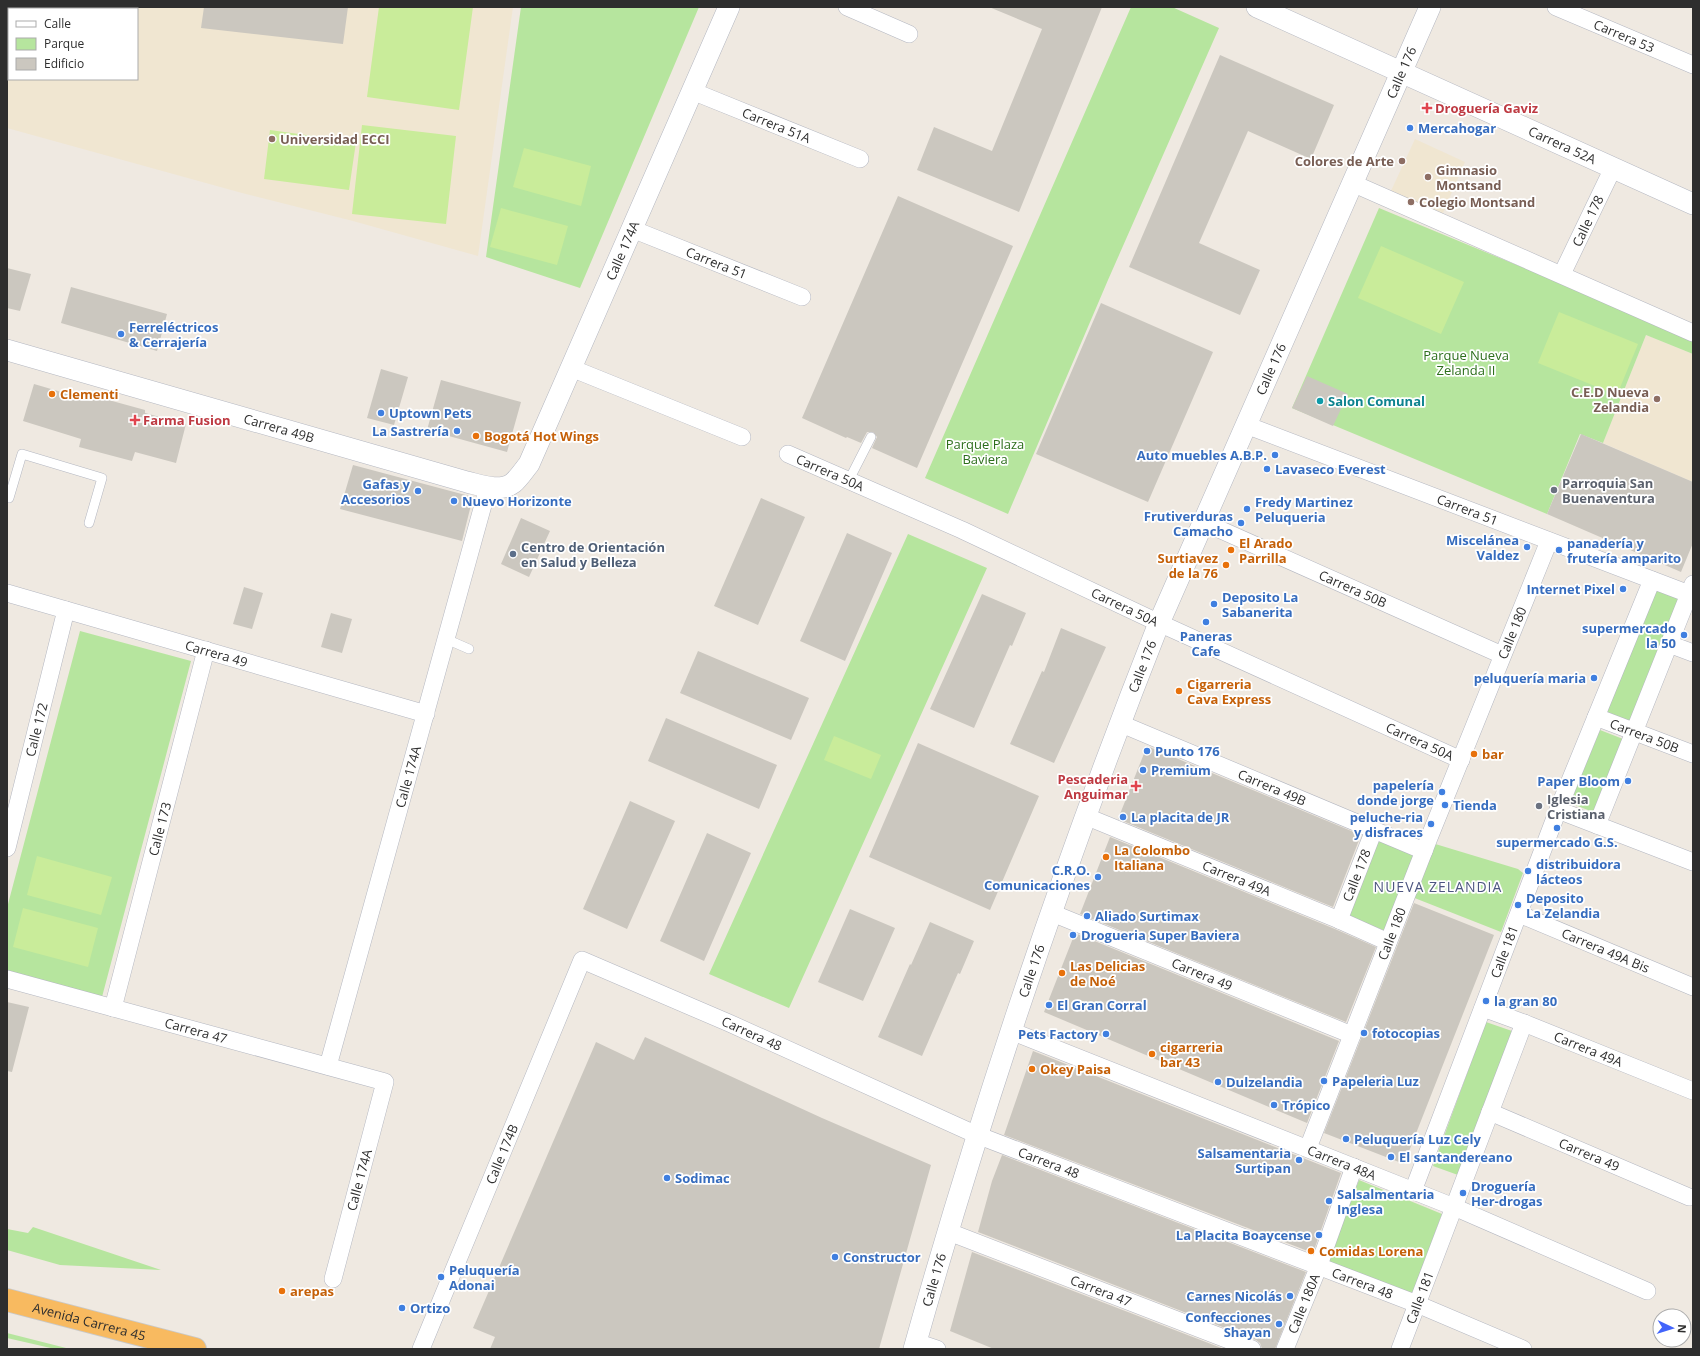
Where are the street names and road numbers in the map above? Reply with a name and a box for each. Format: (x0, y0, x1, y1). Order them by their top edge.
street label: Carrera 53 (1591, 15, 1657, 57)
street label: Calle 176 (1382, 44, 1421, 101)
street label: Carrera 51A (739, 103, 814, 147)
street label: Carrera 52A (1526, 122, 1600, 168)
street label: Calle 178 (1568, 192, 1608, 250)
street label: Calle 174A (601, 217, 644, 283)
street label: Carrera 51 (683, 243, 750, 283)
street label: Calle 176 (1251, 340, 1290, 398)
street label: Carrera 49B (242, 409, 316, 447)
street label: Carrera 50A (793, 450, 868, 495)
street label: Carrera 51 (1434, 490, 1501, 529)
street label: Carrera 50B (1316, 566, 1390, 612)
street label: Carrera 50A (1088, 583, 1162, 631)
street label: Calle 180 (1493, 604, 1531, 662)
street label: Carrera 49 (183, 636, 250, 671)
street label: Calle 176 (1124, 637, 1160, 695)
street label: Calle 172 (21, 701, 52, 758)
street label: Carrera 50B (1607, 714, 1682, 757)
street label: Carrera 50A (1383, 718, 1457, 765)
street label: Calle 174A (391, 743, 425, 810)
street label: Carrera 49B (1235, 765, 1309, 810)
street label: Calle 173 (144, 800, 175, 858)
street label: Calle 178 (1338, 846, 1375, 904)
street label: Carrera 49A (1200, 856, 1274, 900)
street label: Calle 180 (1373, 905, 1410, 963)
street label: Calle 181 (1486, 923, 1522, 981)
street label: Carrera 49A Bis (1559, 924, 1652, 977)
street label: Calle 176 (1014, 942, 1049, 1000)
street label: Carrera 49 (1169, 954, 1235, 994)
street label: Carrera 48 (719, 1012, 785, 1055)
street label: Carrera 47 (163, 1013, 229, 1048)
street label: Carrera 49A (1551, 1027, 1626, 1071)
street label: Calle 174B (481, 1121, 522, 1187)
street label: Carrera 49 (1556, 1134, 1622, 1175)
street label: Carrera 48A (1305, 1141, 1380, 1184)
street label: Carrera 48 (1016, 1143, 1082, 1183)
street label: Calle 174A (342, 1146, 376, 1213)
street label: Calle 176 (917, 1251, 950, 1309)
street label: Carrera 48 (1329, 1263, 1396, 1303)
street label: Calle 181 (1401, 1269, 1438, 1327)
street label: Calle 180A (1283, 1270, 1324, 1336)
street label: Carrera 47 (1068, 1271, 1134, 1311)
street label: Avenida Carrera 45 (31, 1298, 148, 1345)

